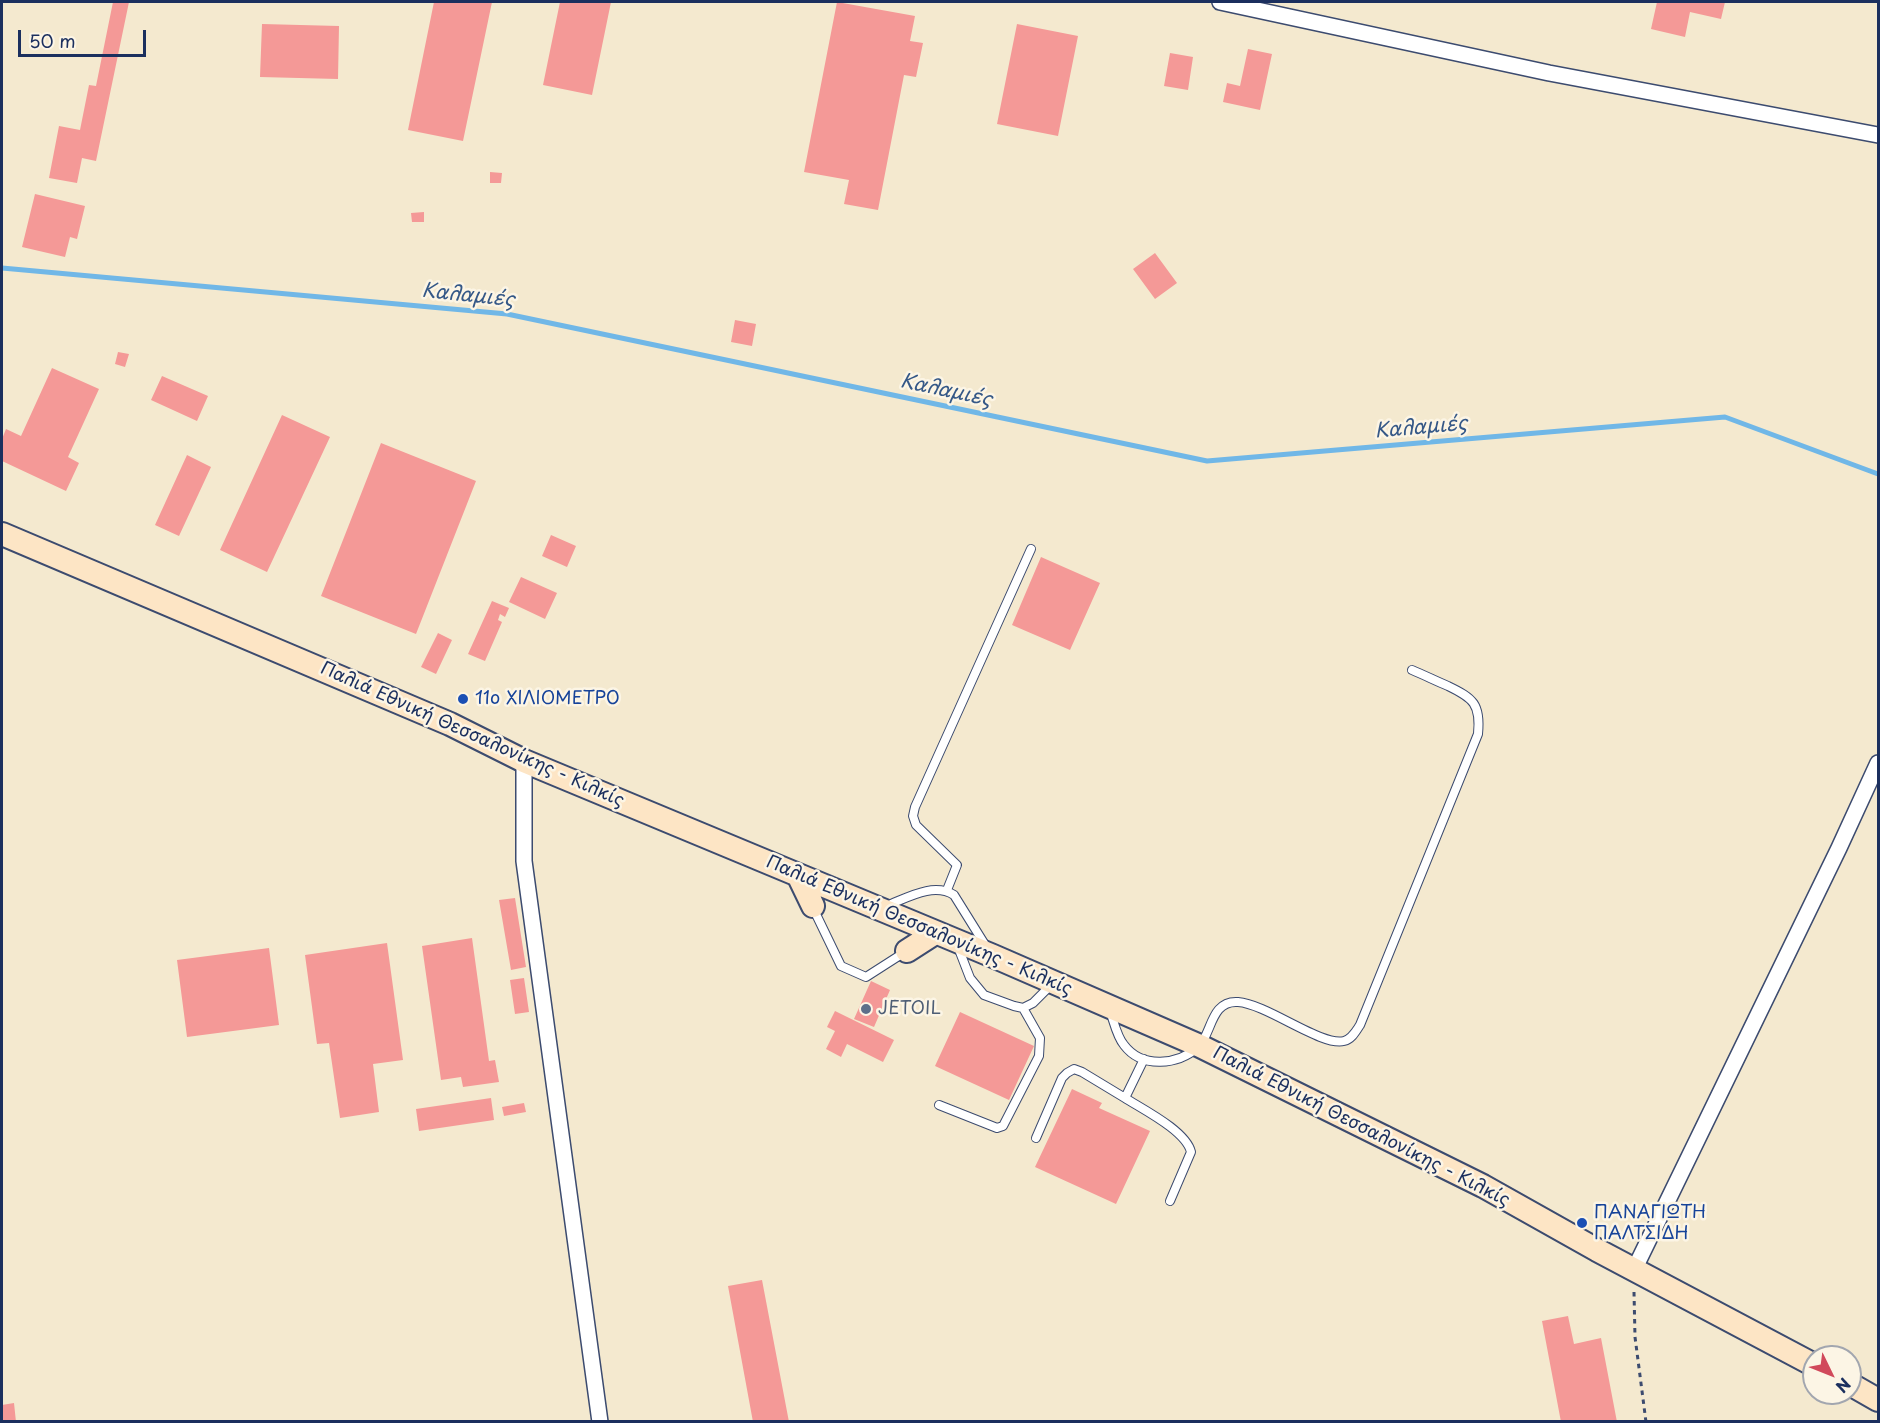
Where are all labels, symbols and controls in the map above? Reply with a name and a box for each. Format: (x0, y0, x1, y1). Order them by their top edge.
scale bar (21, 18, 148, 56)
text: 50 m (29, 27, 76, 54)
water label: Καλαμιές (421, 279, 515, 313)
water label: Καλαμιές (898, 370, 994, 412)
water label: Καλαμιές (1374, 412, 1468, 444)
street label: Παλιά Εθνική Θεσσαλονίκης - Κιλκίς (317, 658, 627, 812)
place label: 11ο ΧΙΛΙΟΜΕΤΡΟ (475, 688, 620, 710)
marker: 11ο ΧΙΛΙΟΜΕΤΡΟ (456, 692, 470, 706)
street label: Παλιά Εθνική Θεσσαλονίκης - Κιλκίς (763, 852, 1075, 1000)
place label: JETOIL (878, 998, 941, 1020)
marker: JETOIL (859, 1002, 873, 1016)
street label: Παλιά Εθνική Θεσσαλονίκης - Κιλκίς (1209, 1042, 1513, 1212)
place label: ΠΑΝΑΓΙΩΤΗ ΠΑΛΤΣΙΔΗ (1594, 1202, 1706, 1244)
marker: ΠΑΝΑΓΙΩΤΗ ΠΑΛΤΣΙΔΗ (1575, 1216, 1589, 1230)
north arrow (1802, 1345, 1862, 1405)
text: N (1831, 1373, 1857, 1399)

